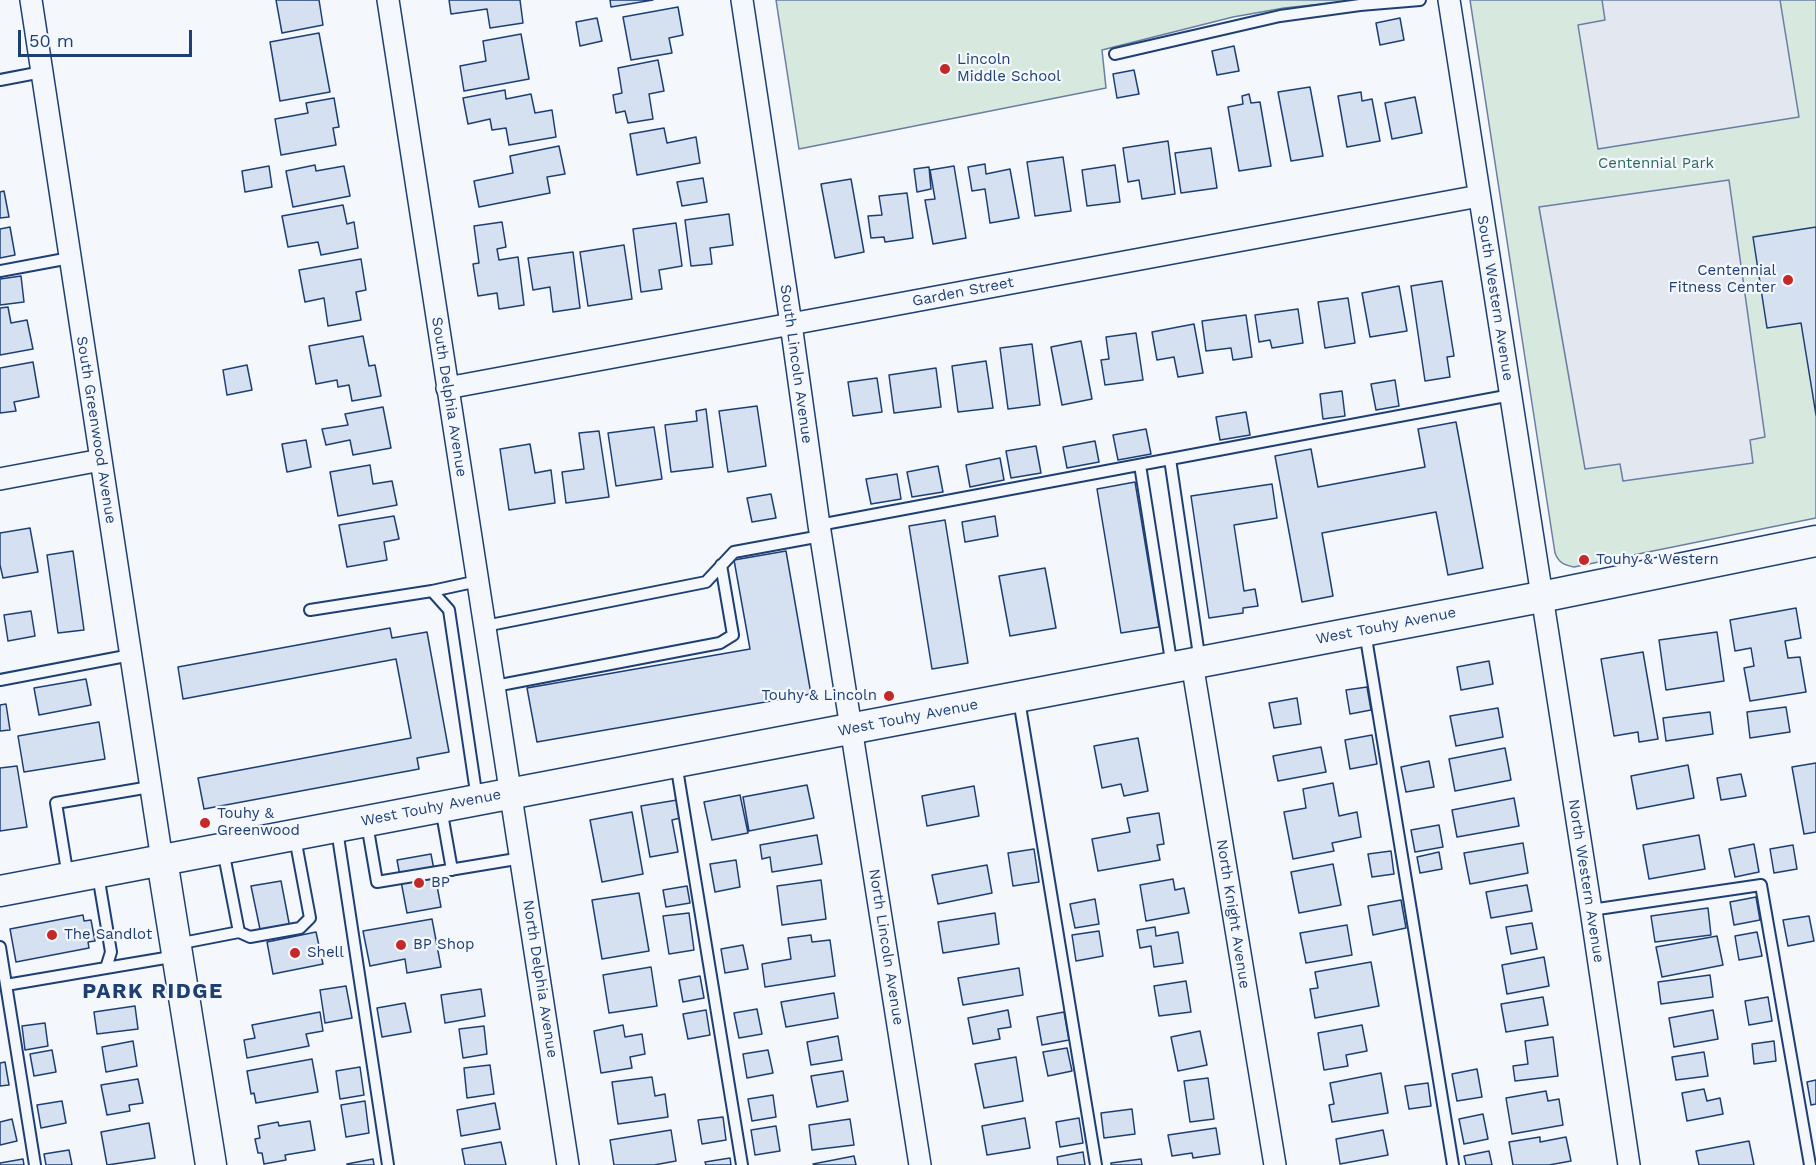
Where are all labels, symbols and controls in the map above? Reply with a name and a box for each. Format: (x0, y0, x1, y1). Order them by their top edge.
scale bar (21, 18, 195, 56)
text: 50 m (29, 30, 74, 51)
place label: Lincoln Middle School (957, 51, 1061, 86)
marker: Lincoln Middle School (938, 62, 952, 76)
park label: Centennial Park (1598, 155, 1714, 173)
street label: South Western Avenue (1473, 214, 1517, 382)
place label: Centennial Fitness Center (1669, 262, 1776, 297)
street label: Garden Street (911, 273, 1015, 311)
marker: Centennial Fitness Center (1781, 273, 1795, 287)
street label: South Lincoln Avenue (776, 283, 816, 445)
street label: South Delphia Avenue (427, 316, 471, 478)
street label: South Greenwood Avenue (72, 335, 120, 525)
place label: Touhy & Western (1596, 551, 1719, 569)
marker: Touhy & Western (1577, 553, 1591, 567)
street label: West Touhy Avenue (1314, 604, 1458, 648)
place label: Touhy & Lincoln (761, 687, 877, 705)
marker: Touhy & Lincoln (882, 689, 896, 703)
street label: West Touhy Avenue (836, 696, 980, 740)
street label: West Touhy Avenue (359, 786, 503, 830)
street label: North Western Avenue (1564, 798, 1608, 964)
place label: Touhy & Greenwood (217, 805, 300, 840)
marker: Touhy & Greenwood (198, 816, 212, 830)
street label: North Knight Avenue (1212, 838, 1254, 990)
street label: North Lincoln Avenue (865, 868, 907, 1026)
place label: BP (431, 874, 450, 892)
marker: BP (412, 876, 426, 890)
street label: North Delphia Avenue (519, 899, 561, 1059)
place label: The Sandlot (64, 926, 152, 944)
marker: The Sandlot (45, 928, 59, 942)
place label: BP Shop (413, 936, 474, 954)
marker: BP Shop (394, 938, 408, 952)
place label: Shell (307, 944, 344, 962)
marker: Shell (288, 946, 302, 960)
district label: PARK RIDGE (82, 979, 224, 1005)

